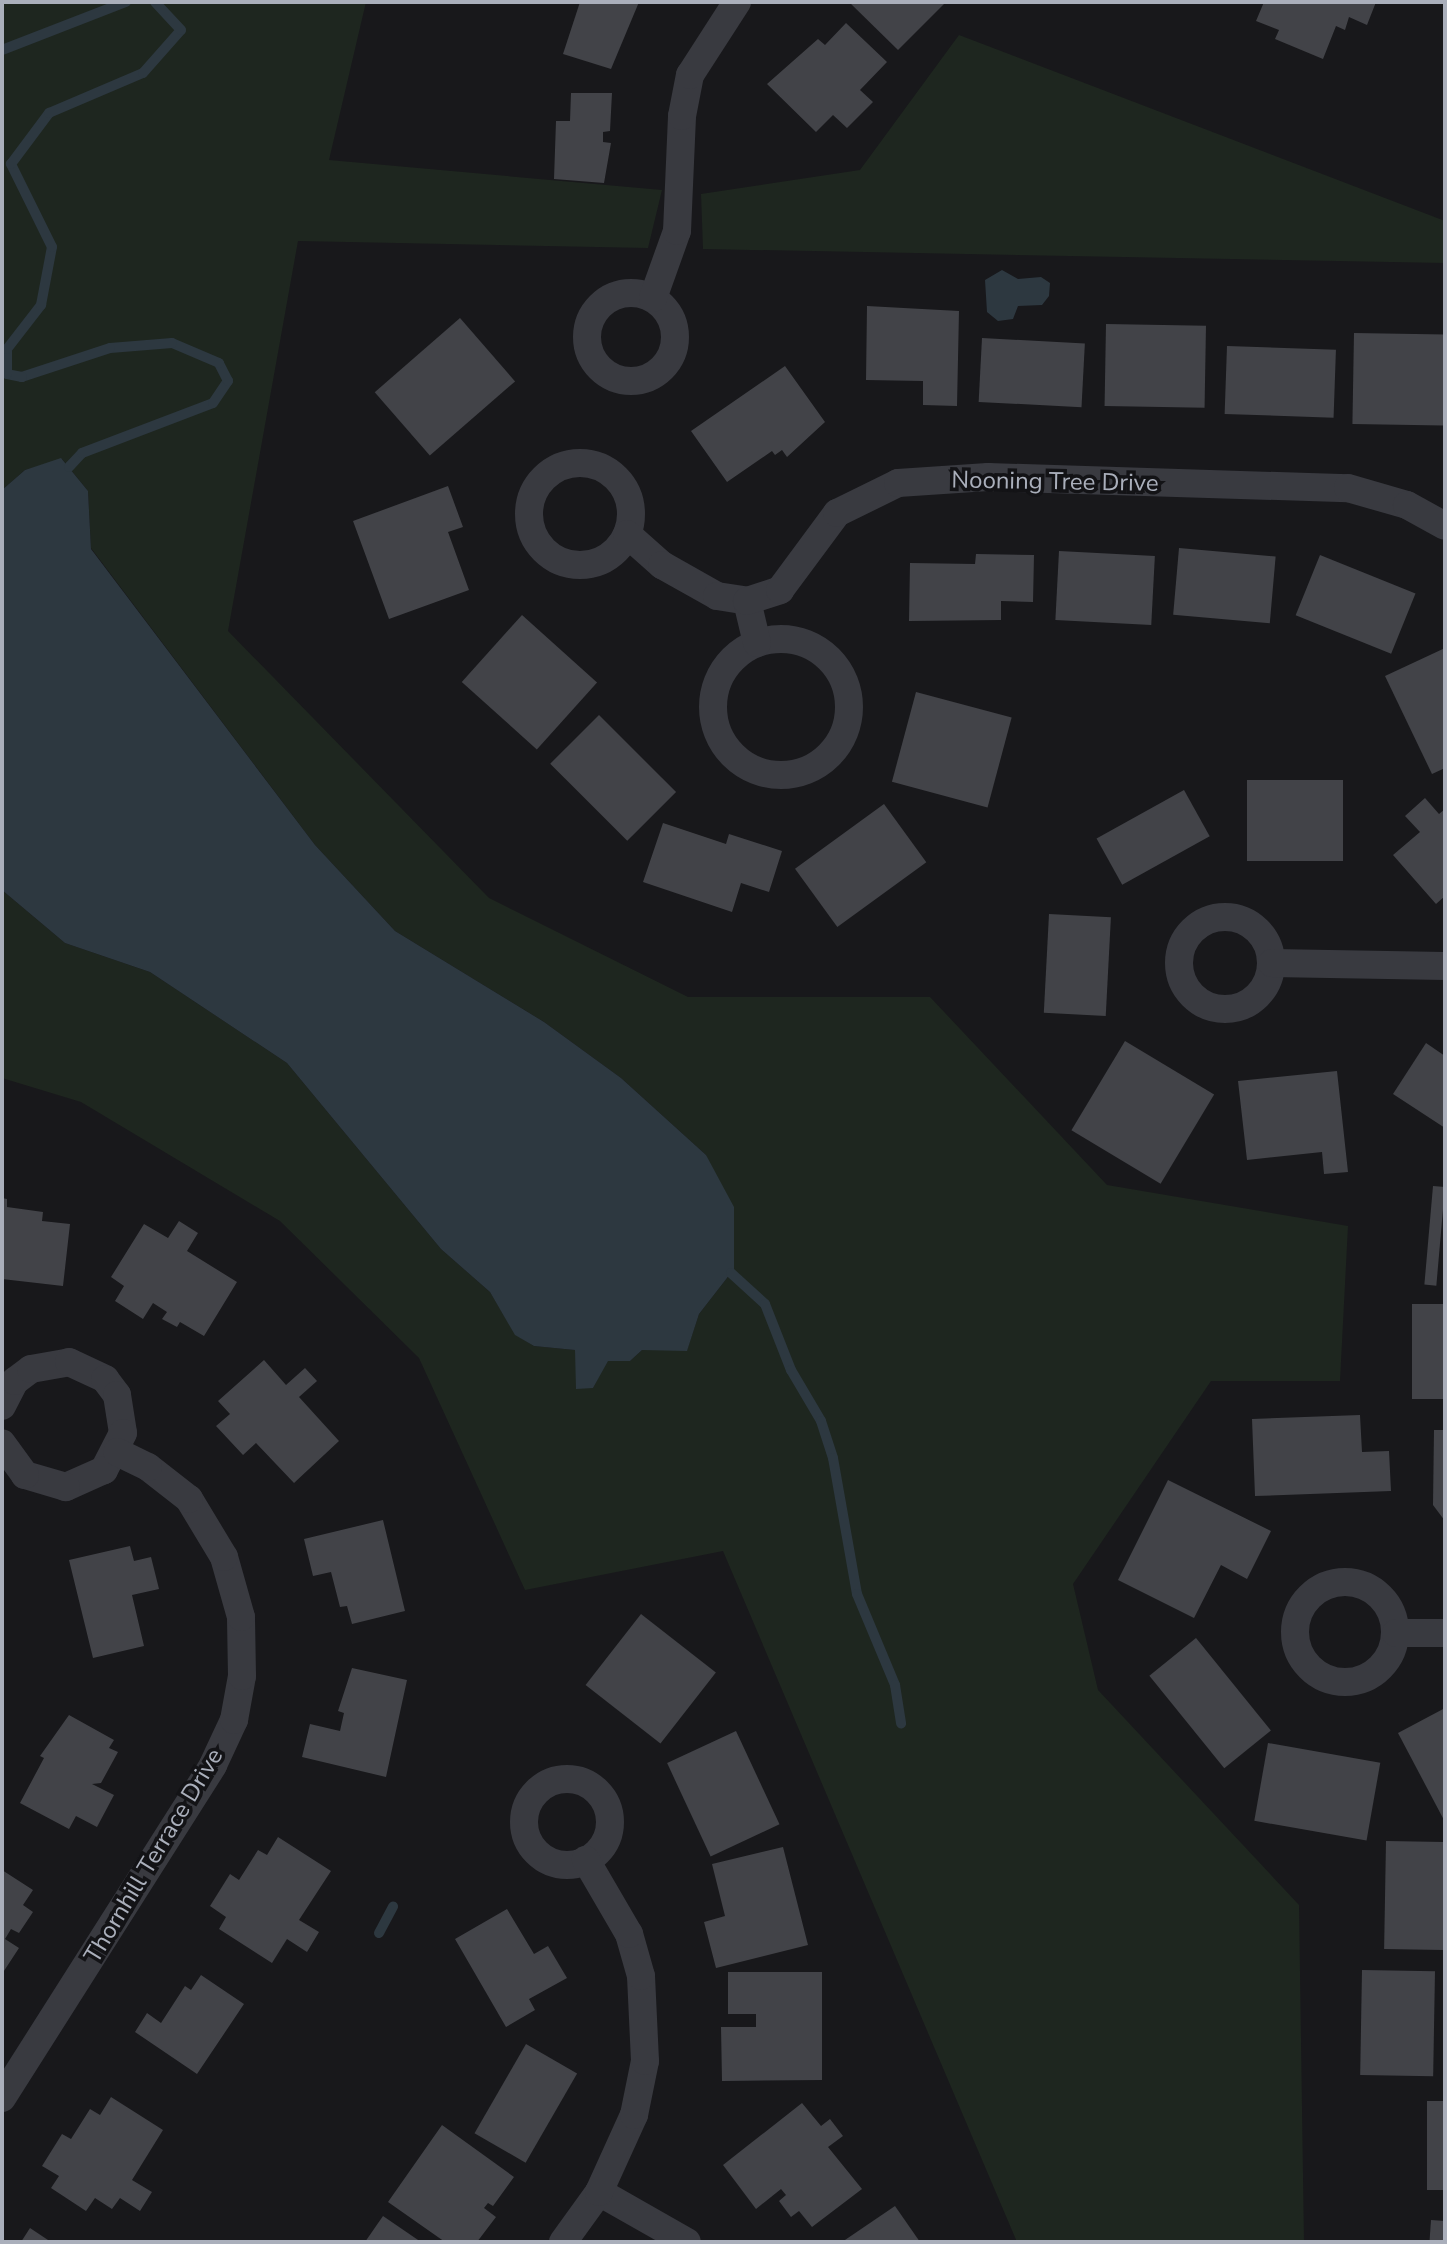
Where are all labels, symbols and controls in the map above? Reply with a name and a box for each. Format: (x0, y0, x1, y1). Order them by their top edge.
street label: Nooning Tree Drive (951, 466, 1159, 498)
street label: Thornhill Terrace Drive (79, 1744, 229, 1968)

